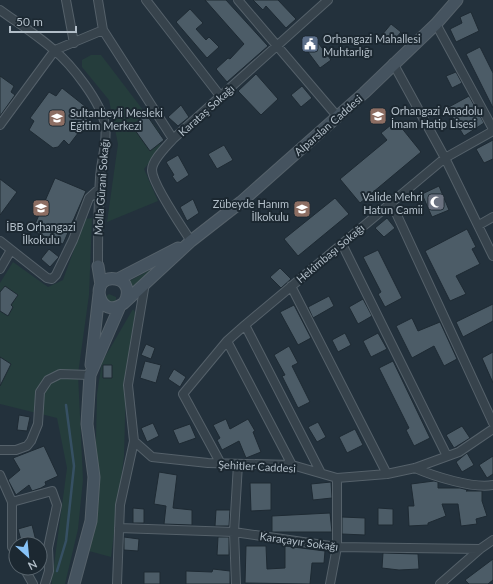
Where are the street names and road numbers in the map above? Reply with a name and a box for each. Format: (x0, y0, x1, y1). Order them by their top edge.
street label: Karataş Sokağı (175, 82, 237, 138)
street label: Alparslan Caddesi (291, 92, 365, 158)
street label: Molla Gürani Sokağı (91, 138, 111, 236)
street label: Hekimbaşı Sokağı (293, 221, 367, 285)
street label: Şehitler Caddesi (218, 457, 297, 475)
street label: Karaçayır Sokağı (259, 529, 339, 553)

